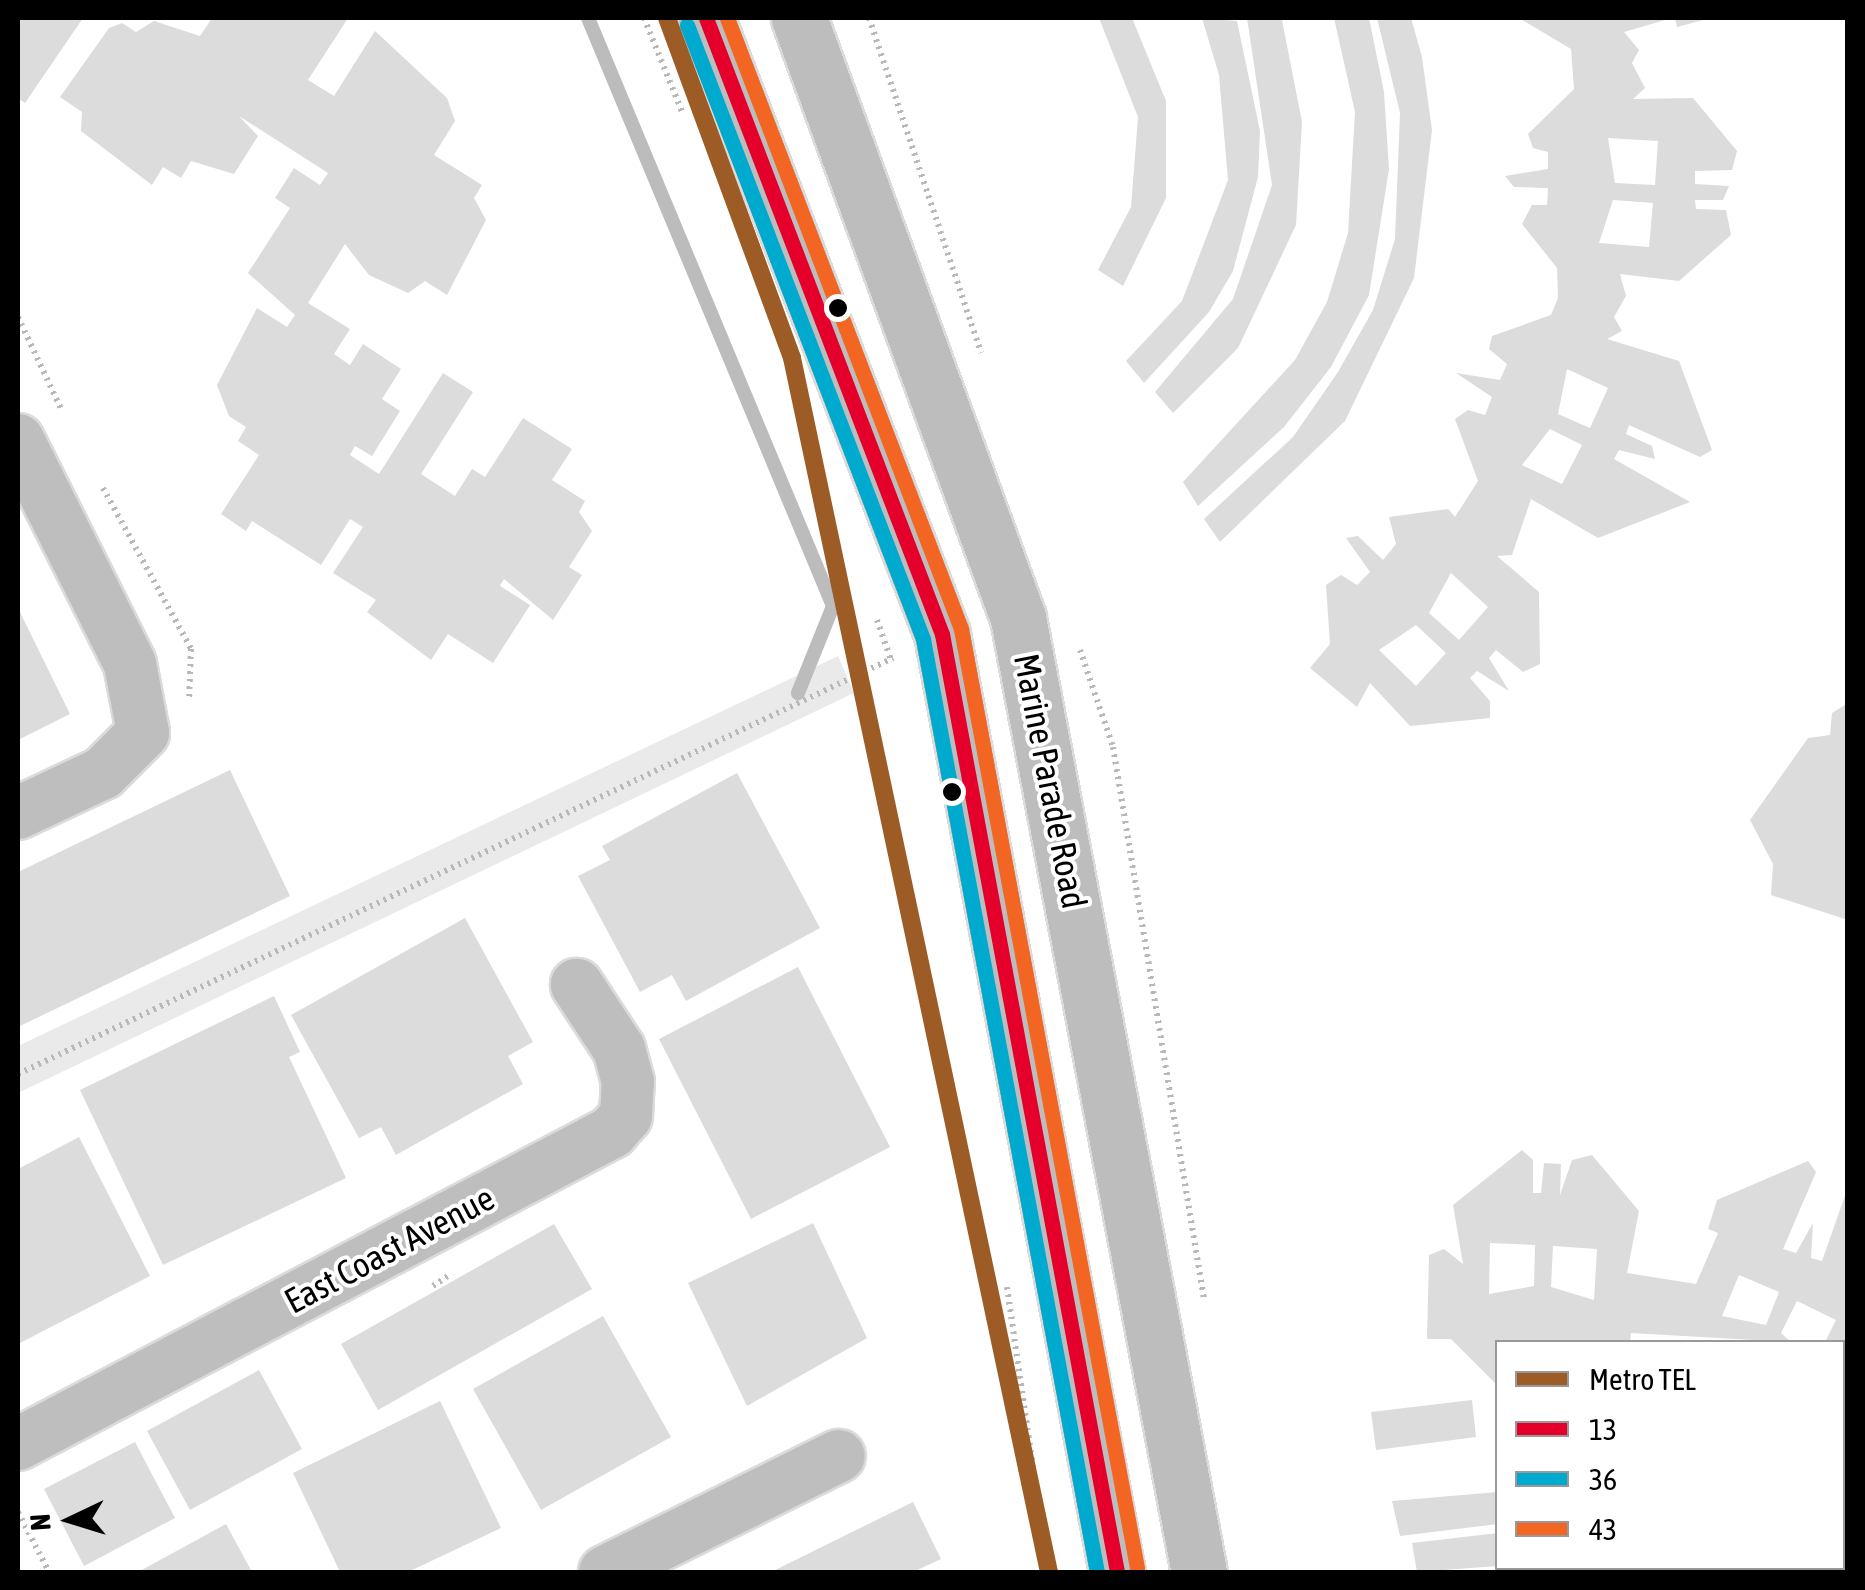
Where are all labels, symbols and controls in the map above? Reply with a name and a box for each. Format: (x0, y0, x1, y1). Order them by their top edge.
unlabelled marker (828, 298, 848, 318)
street label: Marine Parade Road (1006, 650, 1096, 912)
unlabelled marker (942, 782, 962, 802)
street label: East Coast Avenue (277, 1176, 501, 1322)
legend (1495, 1340, 1845, 1570)
text: Metro TEL (1589, 1362, 1696, 1396)
text: 13 (1589, 1412, 1617, 1446)
text: 36 (1589, 1462, 1617, 1496)
north arrow (20, 1470, 120, 1570)
text: 43 (1589, 1512, 1617, 1546)
text: N (24, 1513, 57, 1531)

